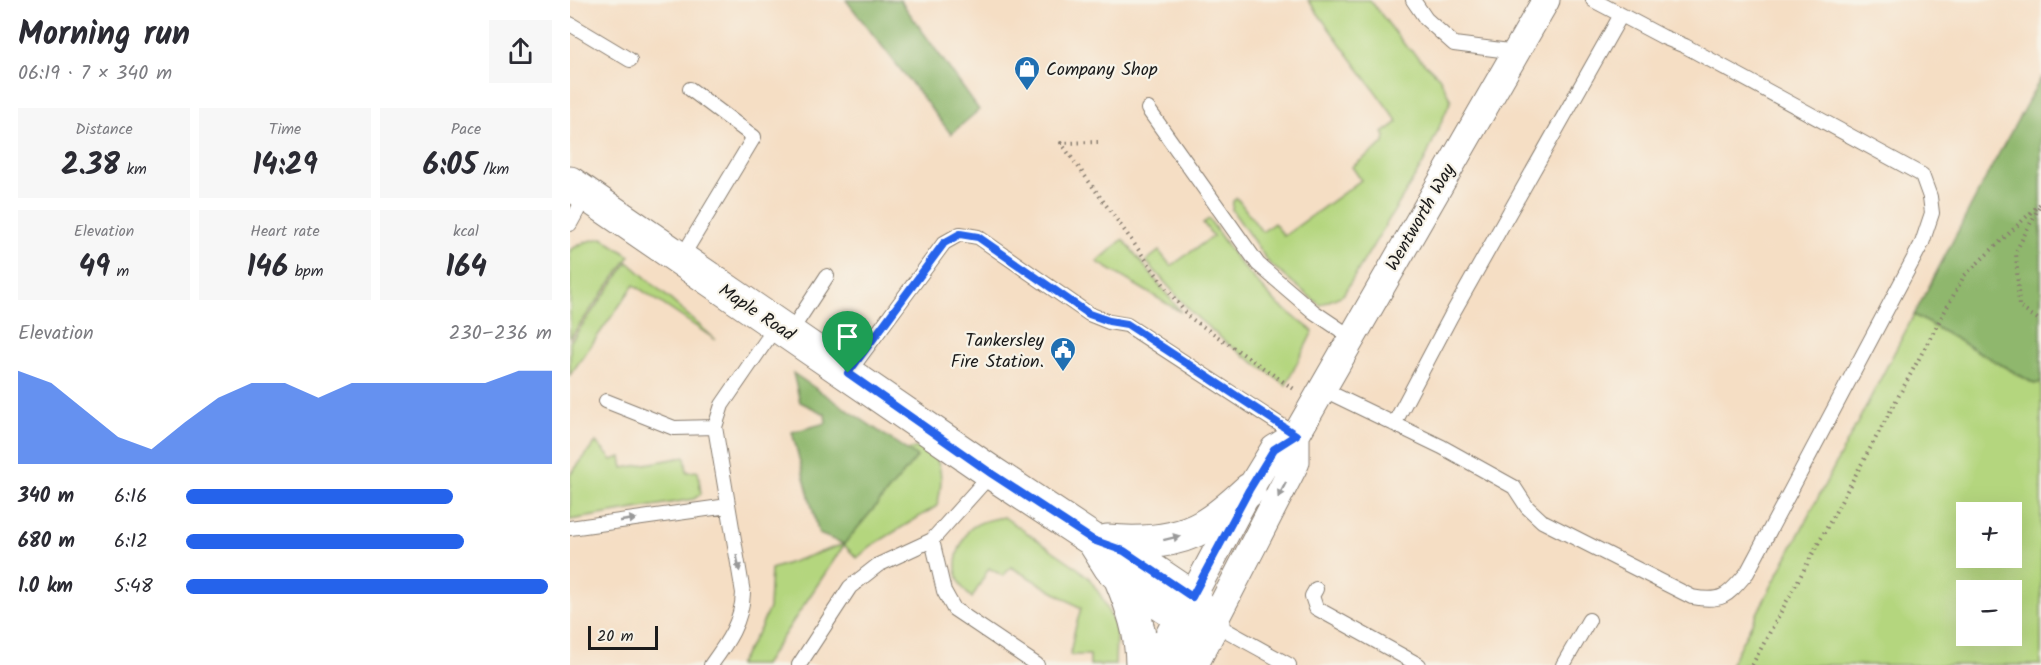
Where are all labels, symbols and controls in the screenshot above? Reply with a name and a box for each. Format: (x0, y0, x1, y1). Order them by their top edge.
text: Morning run (18, 9, 190, 62)
button: share (489, 20, 552, 83)
shop icon: Company Shop (1012, 54, 1042, 92)
place label: Company Shop (1046, 56, 1158, 85)
text: 06:19 · 7 × 340 m (18, 58, 172, 90)
text: Distance (75, 117, 133, 142)
text: Time (269, 117, 301, 142)
text: Pace (451, 117, 481, 142)
text: 2.38 (61, 142, 120, 190)
text: 14:29 (252, 142, 318, 190)
text: 6:05 (423, 142, 477, 190)
text: km (120, 157, 147, 182)
text: /km (477, 157, 509, 182)
street label: Wentworth Way (1379, 158, 1464, 277)
text: Elevation (74, 219, 134, 244)
text: Heart rate (250, 219, 320, 244)
text: kcal (453, 219, 479, 244)
text: 49 (79, 244, 110, 292)
text: 146 (247, 244, 288, 292)
text: 164 (445, 244, 487, 292)
text: m (110, 259, 129, 284)
text: bpm (288, 259, 323, 284)
street label: Maple Road (712, 277, 801, 350)
pin (822, 311, 873, 373)
text: Elevation (18, 318, 94, 350)
text: 230–236 m (449, 318, 552, 350)
icon: arrive (831, 320, 864, 353)
place label: Tankersley Fire Station. (951, 327, 1045, 377)
public building icon: Tankersley Fire Station. (1048, 335, 1078, 373)
text: 340 m (18, 481, 74, 513)
text: 6:16 (114, 481, 147, 513)
one-way arrow (1277, 481, 1287, 499)
map controls (1956, 502, 2022, 646)
button: + (1956, 502, 2022, 568)
one-way arrow (619, 515, 638, 524)
text: 680 m (18, 526, 75, 558)
text: 6:12 (114, 526, 148, 558)
one-way arrow (1163, 532, 1181, 542)
one-way arrow (734, 554, 743, 573)
text: 1.0 km (18, 571, 73, 603)
text: 5:48 (114, 571, 153, 603)
button: − (1956, 580, 2022, 646)
scale bar (588, 623, 658, 650)
text: 20 m (597, 624, 633, 649)

